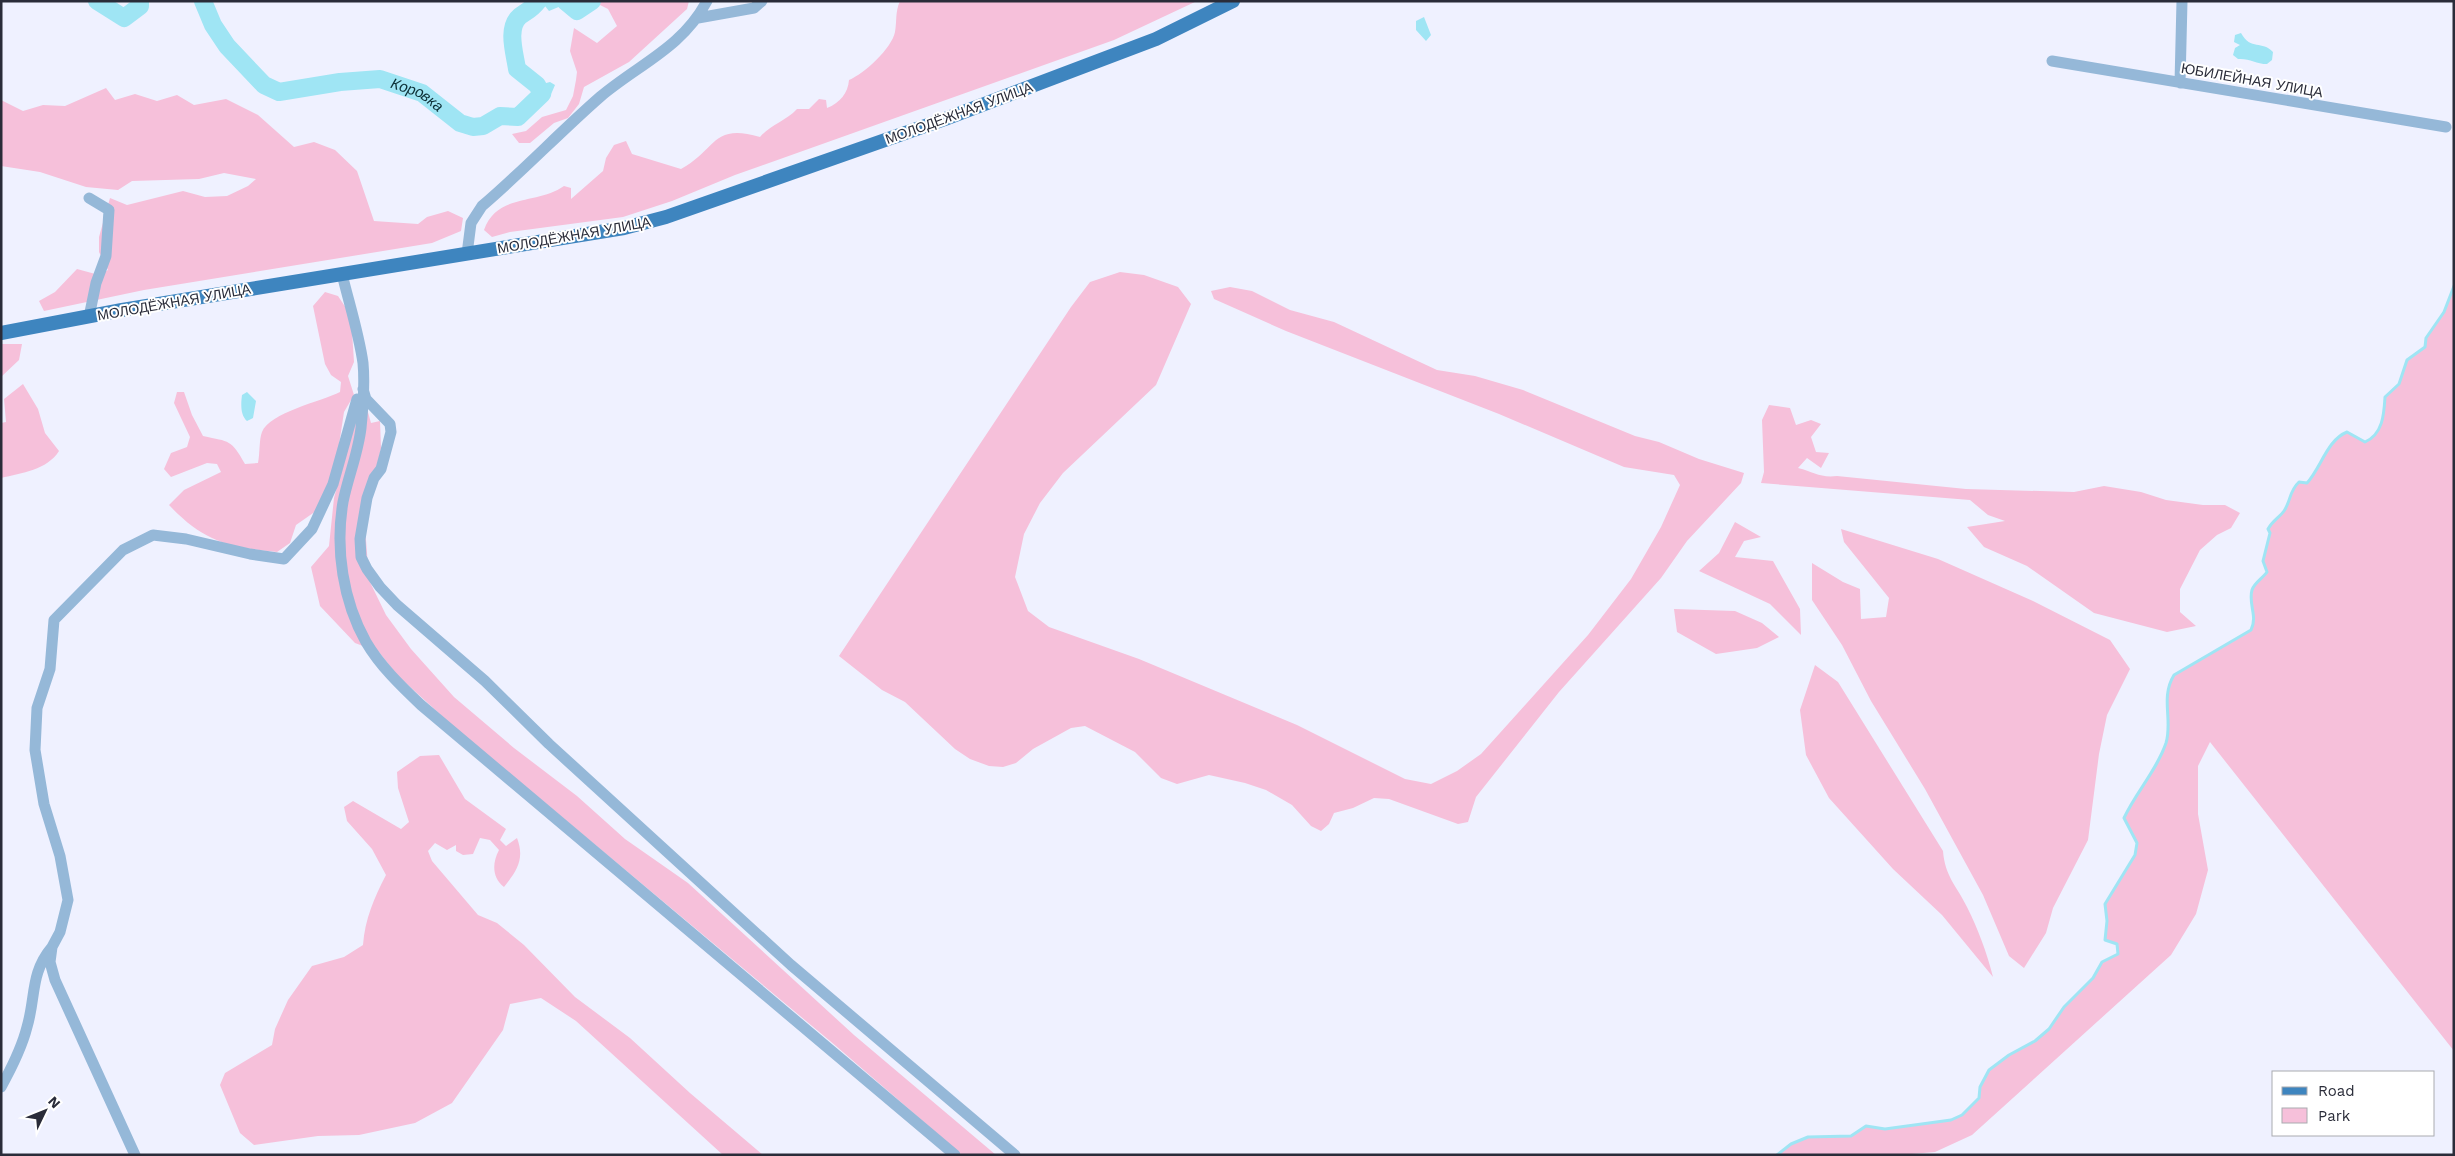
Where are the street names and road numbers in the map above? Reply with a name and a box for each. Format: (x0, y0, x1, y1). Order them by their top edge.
street label: ЮБИЛЕЙНАЯ УЛИЦА (2180, 59, 2325, 100)
street label: МОЛОДЁЖНАЯ УЛИЦА (883, 79, 1035, 147)
street label: МОЛОДЁЖНАЯ УЛИЦА (496, 213, 653, 256)
street label: МОЛОДЁЖНАЯ УЛИЦА (96, 280, 253, 323)

